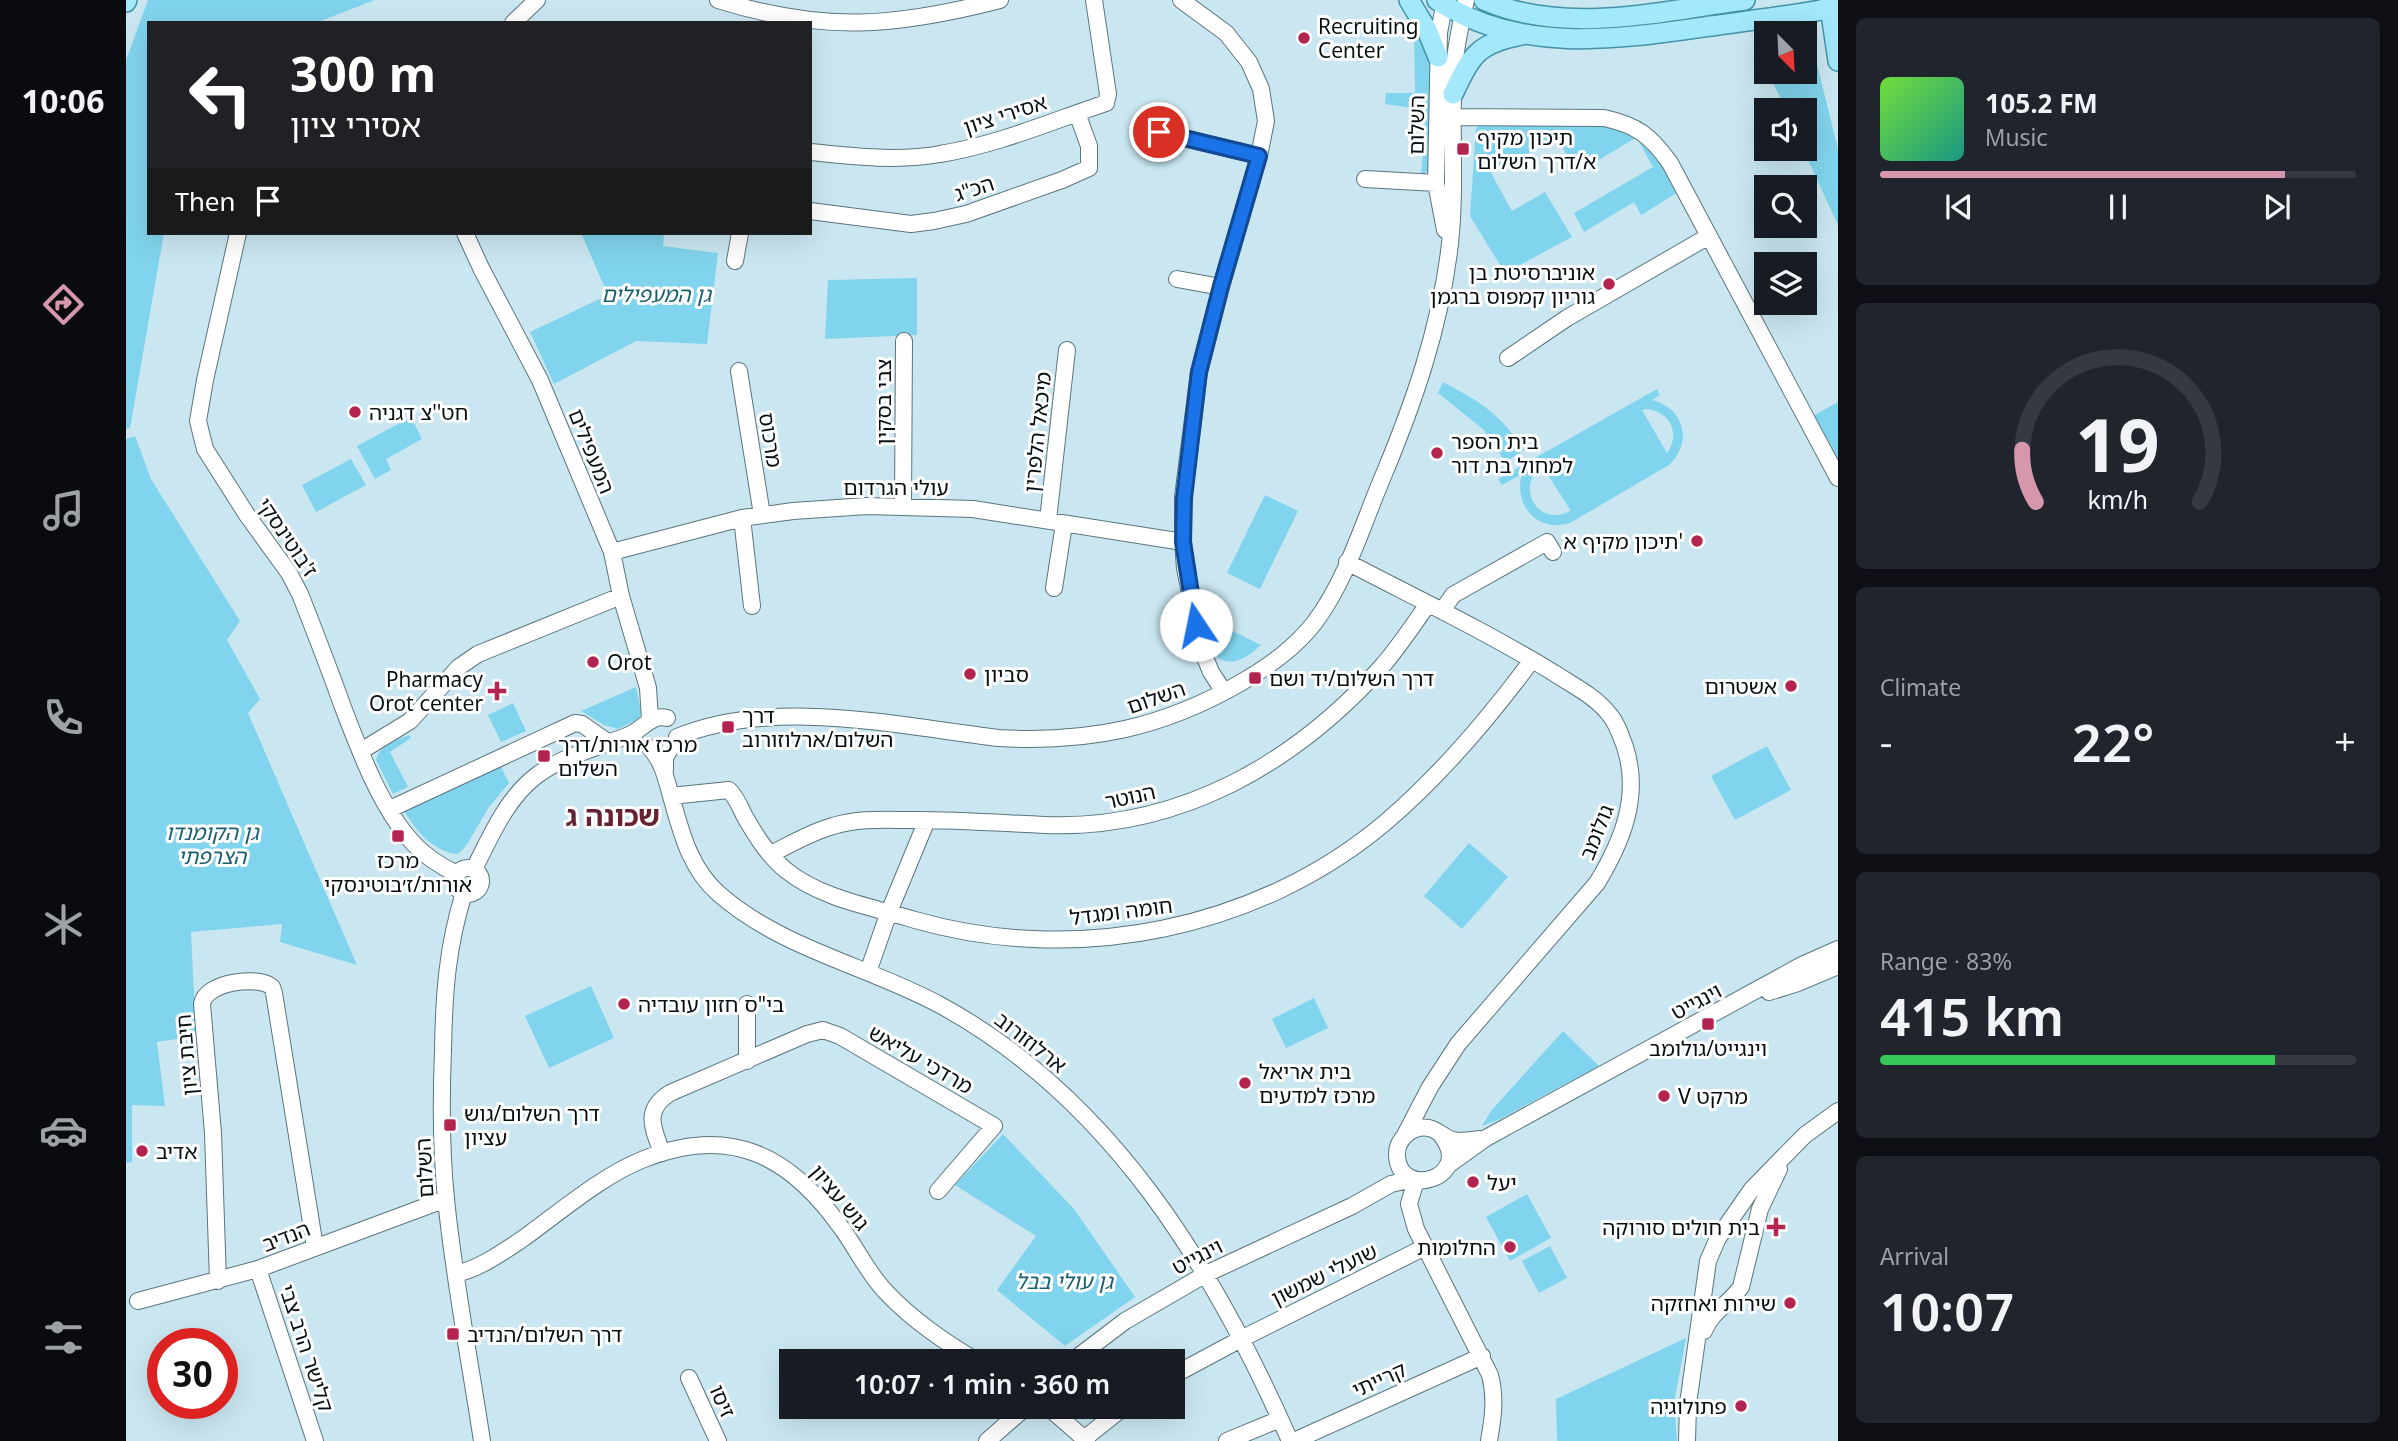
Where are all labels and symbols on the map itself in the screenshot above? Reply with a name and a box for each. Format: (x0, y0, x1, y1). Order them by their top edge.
place label: Recruiting Center (1318, 12, 1419, 64)
north arrow (1754, 21, 1816, 84)
marker: Recruiting Center (1296, 30, 1312, 46)
street label: אסירי ציון (960, 87, 1050, 141)
street label: השלום (1401, 95, 1431, 155)
pin (1129, 102, 1189, 162)
place label: תיכון מקיף א/דרך השלום (1477, 123, 1596, 175)
marker: תיכון מקיף א/דרך השלום (1455, 141, 1471, 157)
street label: הכ"ג (951, 168, 997, 208)
place label: אוניברסיטת בן גוריון קמפוס ברגמן (1430, 258, 1595, 310)
marker: אוניברסיטת בן גוריון קמפוס ברגמן (1601, 276, 1617, 292)
park label: גן המעפילים (601, 280, 713, 308)
street label: צבי בסקין (869, 359, 897, 445)
street label: מיכאל הלפרין (1017, 370, 1057, 494)
place label: חט''צ דגניה (369, 398, 469, 426)
marker: חט''צ דגניה (347, 404, 363, 420)
street label: המעפילים (562, 404, 622, 498)
street label: מרכוס (753, 411, 789, 469)
place label: בית הספר למחול בת דור (1451, 427, 1573, 479)
marker: בית הספר למחול בת דור (1429, 445, 1445, 461)
street label: עולי הגרדום (843, 473, 949, 501)
street label: ז'בוטינסקי (251, 492, 325, 582)
place label: תיכון מקיף א' (1563, 527, 1683, 555)
marker: תיכון מקיף א' (1689, 533, 1705, 549)
position arrow (1159, 588, 1233, 662)
place label: Orot (607, 648, 652, 676)
marker: Orot (585, 654, 601, 670)
place label: סביון (984, 660, 1029, 688)
place label: דרך השלום/יד ושם (1269, 664, 1434, 692)
place label: Pharmacy Orot center (369, 665, 484, 717)
marker: סביון (962, 666, 978, 682)
marker: דרך השלום/יד ושם (1247, 670, 1263, 686)
place label: אשטרום (1704, 672, 1777, 700)
street label: השלום (1123, 674, 1189, 720)
marker: אשטרום (1783, 678, 1799, 694)
marker: Pharmacy Orot center (489, 683, 505, 699)
place label: דרך השלום/ארלוזורוב (742, 701, 893, 753)
marker: דרך השלום/ארלוזורוב (720, 719, 736, 735)
place label: מרכז אורות/דרך השלום (558, 730, 697, 782)
marker: מרכז אורות/דרך השלום (536, 748, 552, 764)
street label: הנוטר (1102, 777, 1158, 815)
district label: שכונה ג (566, 796, 660, 834)
street label: גולומב (1572, 800, 1620, 864)
park label: גן הקומנדו הצרפתי (166, 818, 260, 870)
marker: מרכז אורות/ז׳בוטינסקי (390, 828, 406, 844)
place label: מרכז אורות/ז׳בוטינסקי (324, 846, 472, 898)
street label: חומה ומגדל (1068, 891, 1174, 931)
street label: וינגייט (1666, 976, 1726, 1026)
place label: בי"ס חזון עובדיה (638, 990, 784, 1018)
marker: בי"ס חזון עובדיה (616, 996, 632, 1012)
street label: ארלוזורוב (989, 1005, 1073, 1079)
street label: חיבת ציון (169, 1013, 203, 1097)
marker: וינגייט/גולומב (1700, 1016, 1716, 1032)
street label: מרדכי עליאש (864, 1018, 978, 1100)
place label: וינגייט/גולומב (1649, 1034, 1767, 1062)
place label: בית אריאל מרכז למדעים (1259, 1057, 1376, 1109)
marker: בית אריאל מרכז למדעים (1237, 1075, 1253, 1091)
place label: V מרקט (1678, 1082, 1748, 1110)
marker: V מרקט (1656, 1088, 1672, 1104)
place label: דרך השלום/גוש עציון (464, 1099, 600, 1151)
marker: דרך השלום/גוש עציון (442, 1117, 458, 1133)
place label: אדיב (156, 1137, 198, 1165)
street label: השלום (408, 1137, 440, 1199)
marker: אדיב (134, 1143, 150, 1159)
street label: גוש עציון (804, 1158, 876, 1236)
place label: יעל (1487, 1168, 1517, 1196)
marker: יעל (1465, 1174, 1481, 1190)
place label: בית חולים סורוקה (1602, 1213, 1760, 1241)
street label: הנדיב (258, 1214, 314, 1258)
marker: בית חולים סורוקה (1766, 1217, 1786, 1237)
street label: וינגייט (1167, 1231, 1227, 1281)
place label: החלומות (1417, 1233, 1496, 1261)
street label: שועלי שמשון (1266, 1236, 1382, 1312)
marker: החלומות (1502, 1239, 1518, 1255)
park label: גן עולי בבל (1015, 1267, 1115, 1295)
street label: קלישר הרב צבי (273, 1281, 341, 1415)
place label: שירות ואחזקה (1651, 1289, 1776, 1317)
marker: שירות ואחזקה (1782, 1295, 1798, 1311)
place label: דרך השלום/הנדיב (467, 1320, 622, 1348)
marker: דרך השלום/הנדיב (445, 1326, 461, 1342)
speed limit sign: 30 (147, 1328, 238, 1419)
street label: קרייתי (1348, 1355, 1410, 1403)
street label: זיסו (704, 1380, 742, 1422)
place label: פתולוגיה (1650, 1392, 1727, 1420)
marker: פתולוגיה (1733, 1398, 1749, 1414)

